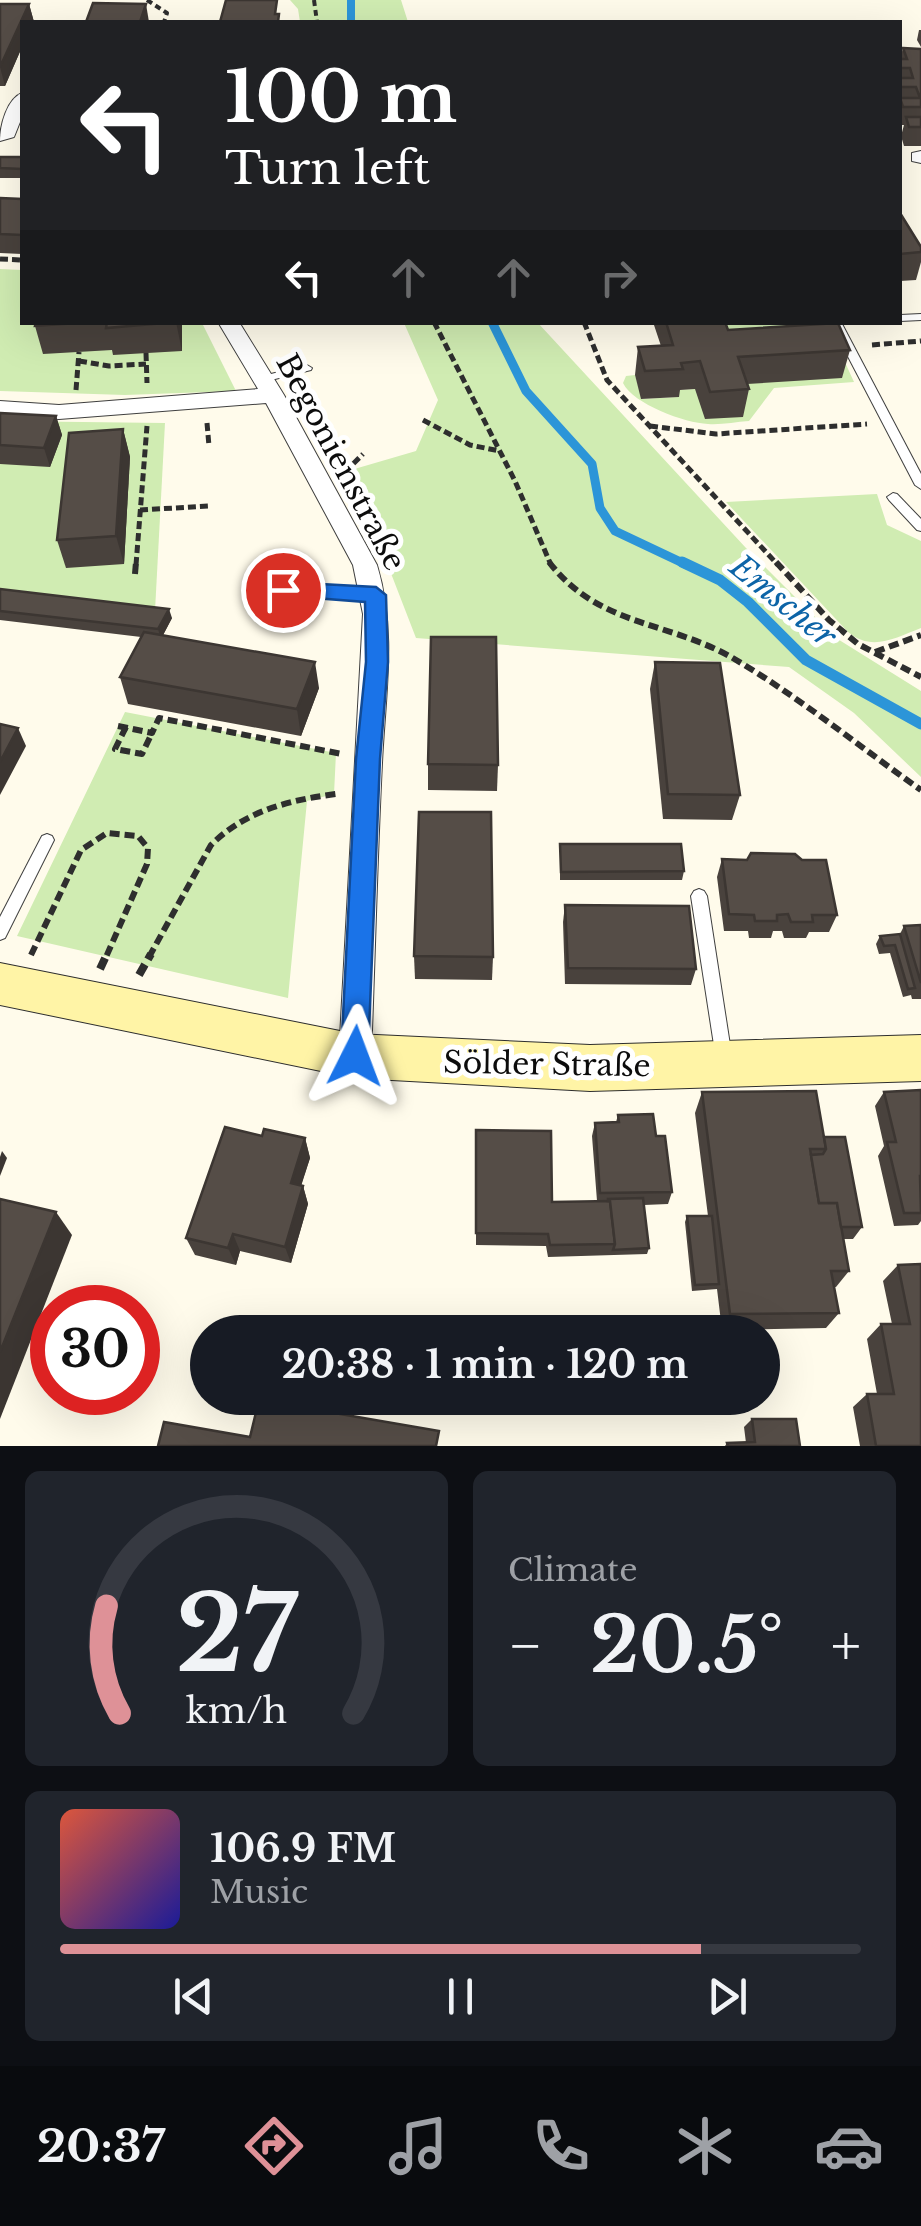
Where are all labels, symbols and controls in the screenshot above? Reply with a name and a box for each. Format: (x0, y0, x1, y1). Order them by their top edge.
text: 100 m (225, 54, 457, 141)
icon: left (60, 60, 190, 190)
text: Turn left (225, 140, 430, 196)
icon: left (276, 250, 331, 305)
icon: ahead (381, 250, 436, 305)
icon: ahead (486, 250, 541, 305)
icon: right (591, 250, 646, 305)
street label: Begonienstraße (268, 347, 414, 577)
water label: Emscher (721, 545, 845, 657)
pin (241, 548, 326, 633)
icon: arrive (256, 563, 311, 618)
position arrow (303, 1004, 407, 1108)
street label: Sölder Straße (443, 1044, 651, 1084)
speed limit sign: 30 (30, 1285, 160, 1415)
text: 20:38 · 1 min · 120 m (282, 1341, 688, 1388)
text: Climate (508, 1550, 637, 1590)
text: 27 (176, 1570, 299, 1699)
text: 20.5° (590, 1599, 783, 1692)
text: − (508, 1612, 543, 1680)
text: + (831, 1612, 861, 1680)
text: km/h (186, 1688, 287, 1733)
text: 106.9 FM (210, 1825, 396, 1872)
text: Music (210, 1872, 308, 1912)
icon: previous (166, 1969, 221, 2024)
icon: pause (433, 1969, 488, 2024)
icon: next (700, 1969, 755, 2024)
icon: directions (239, 2111, 309, 2181)
icon: music (383, 2111, 453, 2181)
icon: phone (526, 2111, 596, 2181)
icon: climate (670, 2111, 740, 2181)
icon: car (814, 2111, 884, 2181)
text: 20:37 (37, 2118, 165, 2174)

